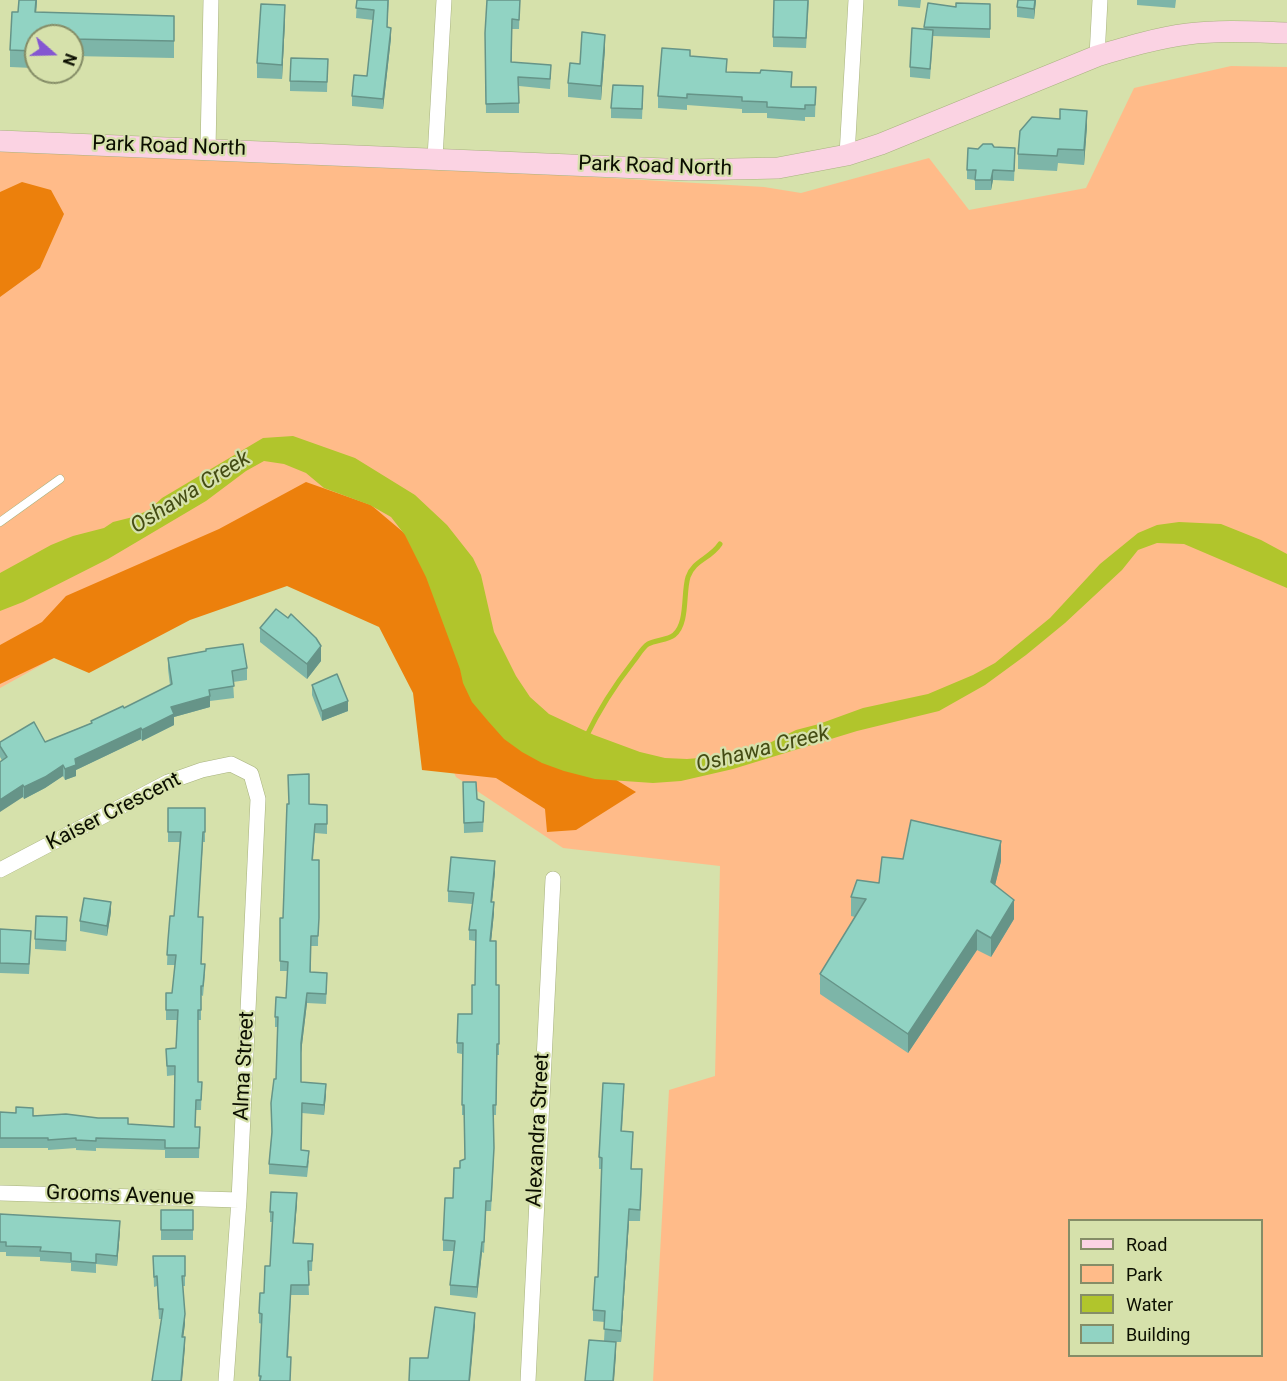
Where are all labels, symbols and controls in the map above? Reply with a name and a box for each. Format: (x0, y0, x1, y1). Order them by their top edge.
north arrow (24, 24, 84, 84)
text: N (59, 51, 80, 68)
street label: Park Road North (92, 132, 246, 162)
street label: Park Road North (578, 152, 732, 182)
water label: Oshawa Creek (126, 446, 256, 540)
water label: Oshawa Creek (694, 721, 832, 779)
street label: Kaiser Crescent (43, 767, 185, 857)
street label: Alma Street (230, 1011, 260, 1121)
street label: Alexandra Street (522, 1052, 556, 1208)
street label: Grooms Avenue (45, 1181, 195, 1211)
legend (1068, 1219, 1263, 1357)
text: Road (1126, 1234, 1167, 1255)
text: Park (1126, 1264, 1162, 1285)
text: Water (1126, 1294, 1173, 1315)
text: Building (1126, 1324, 1190, 1345)

